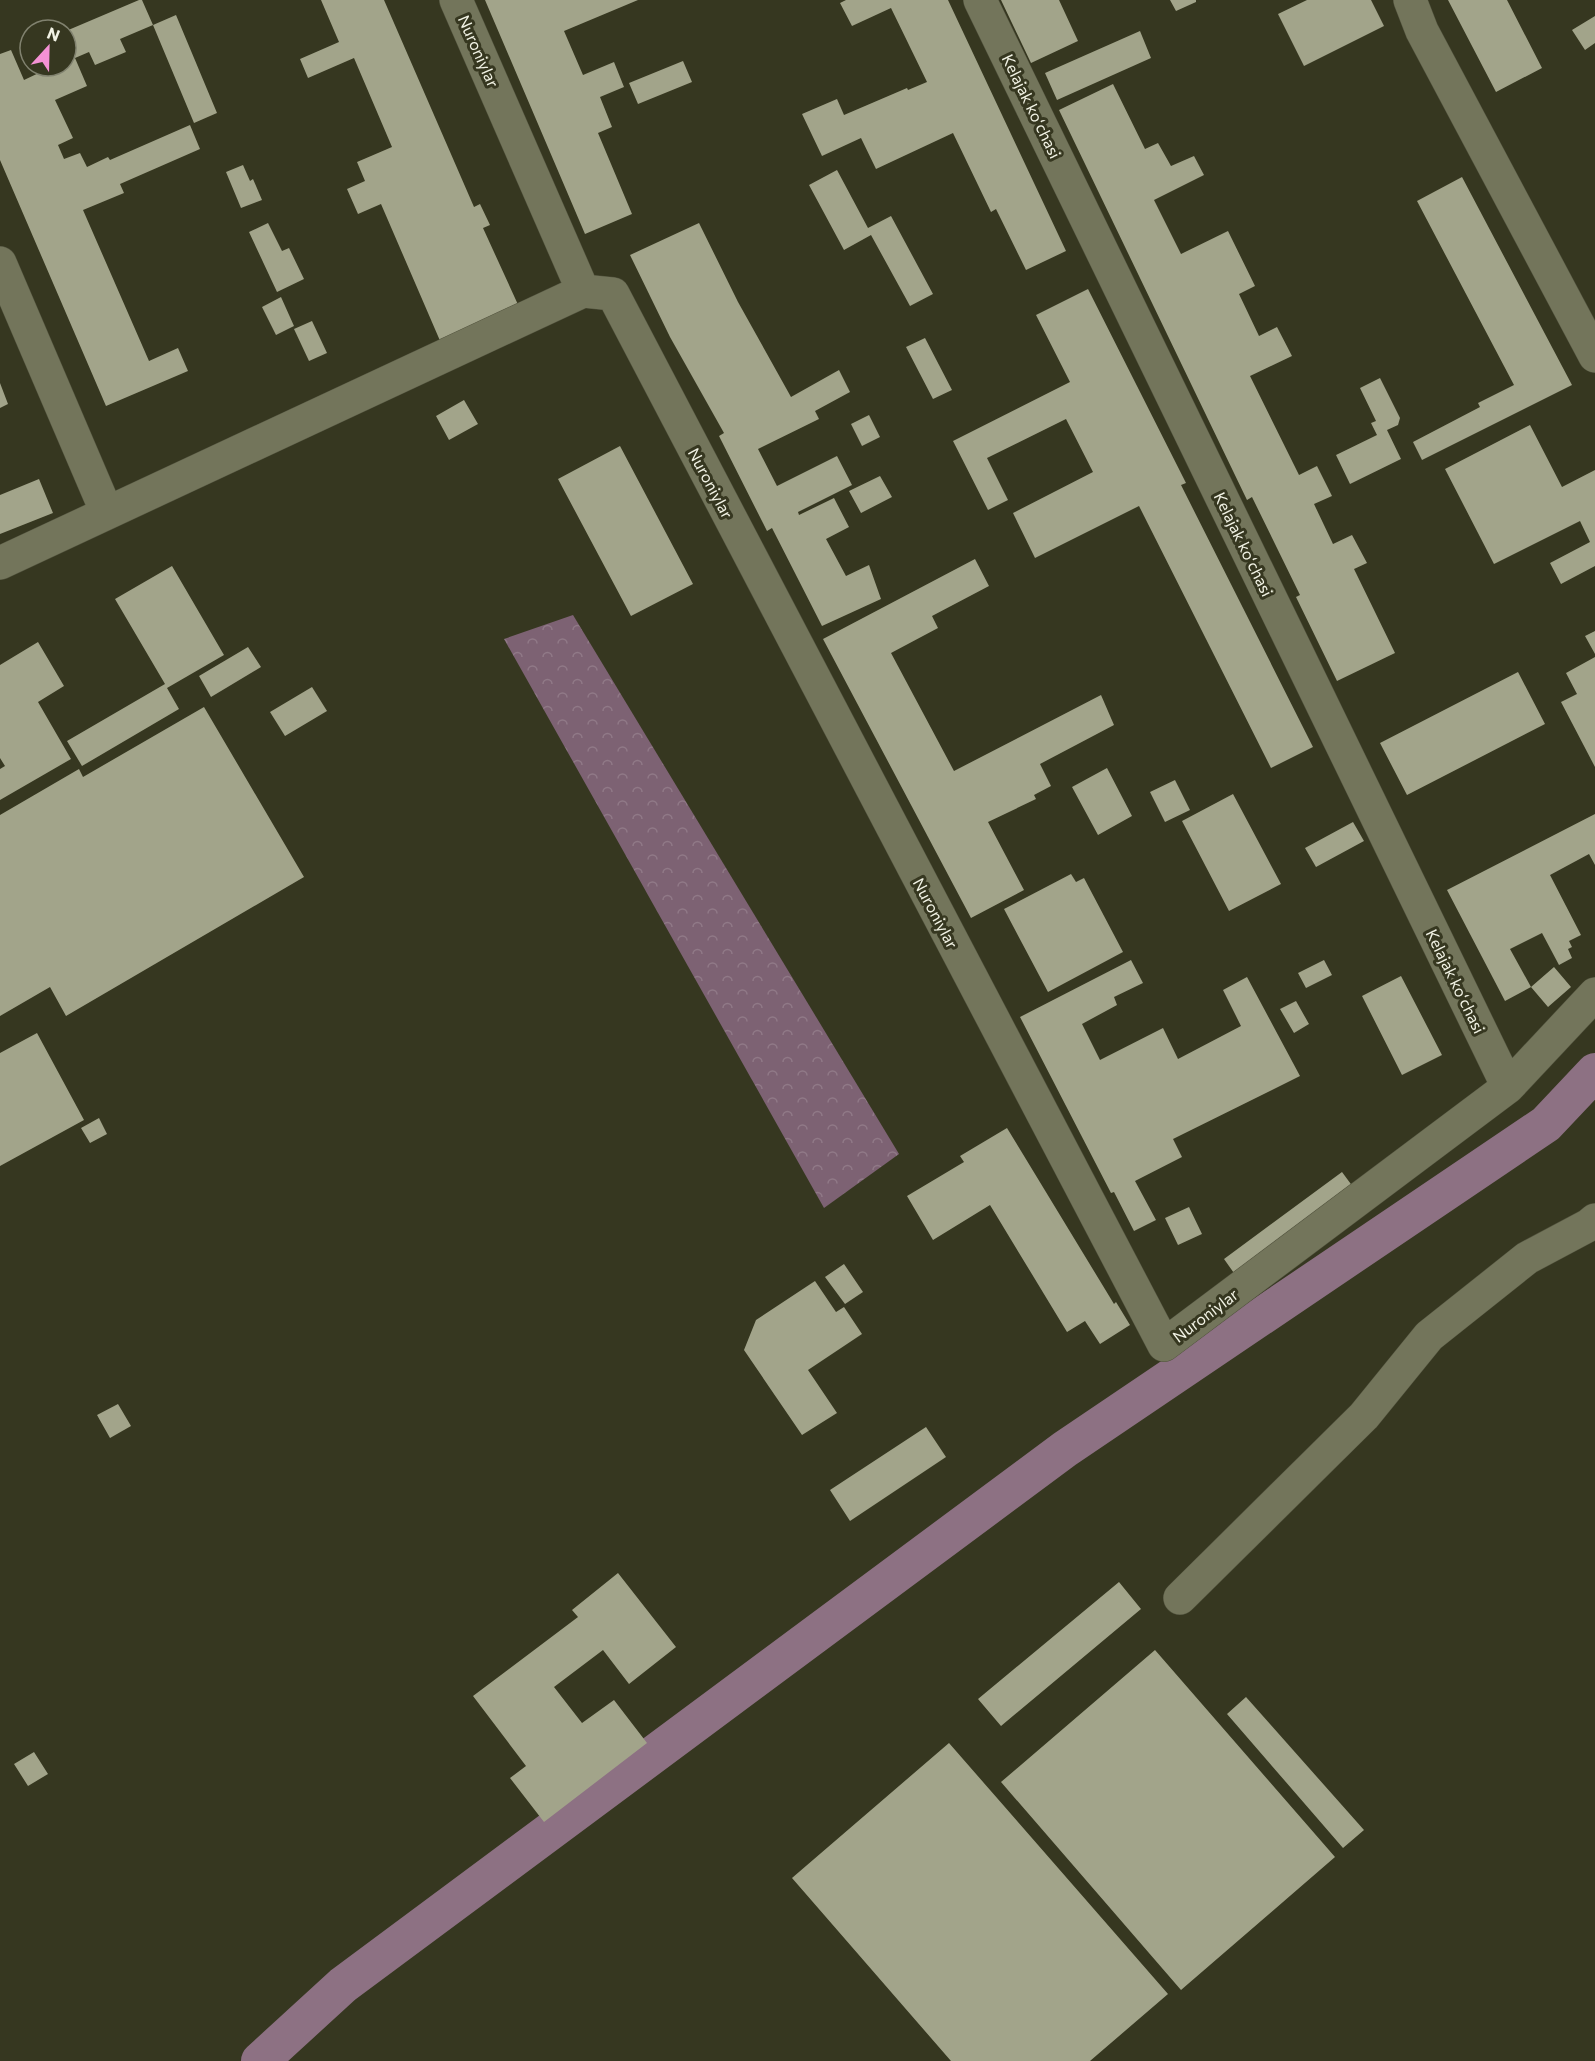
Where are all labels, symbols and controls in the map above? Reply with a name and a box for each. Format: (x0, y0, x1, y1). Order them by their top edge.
street label: Nuroniylar (455, 12, 504, 91)
north arrow (18, 18, 78, 78)
text: N (45, 23, 63, 45)
street label: Kelajak koʻchasi (999, 51, 1065, 161)
street label: Nuroniylar (685, 445, 738, 522)
street label: Kelajak koʻchasi (1211, 489, 1277, 599)
street label: Nuroniylar (910, 875, 963, 952)
street label: Kelajak koʻchasi (1423, 926, 1489, 1036)
street label: Nuroniylar (1169, 1284, 1242, 1346)

